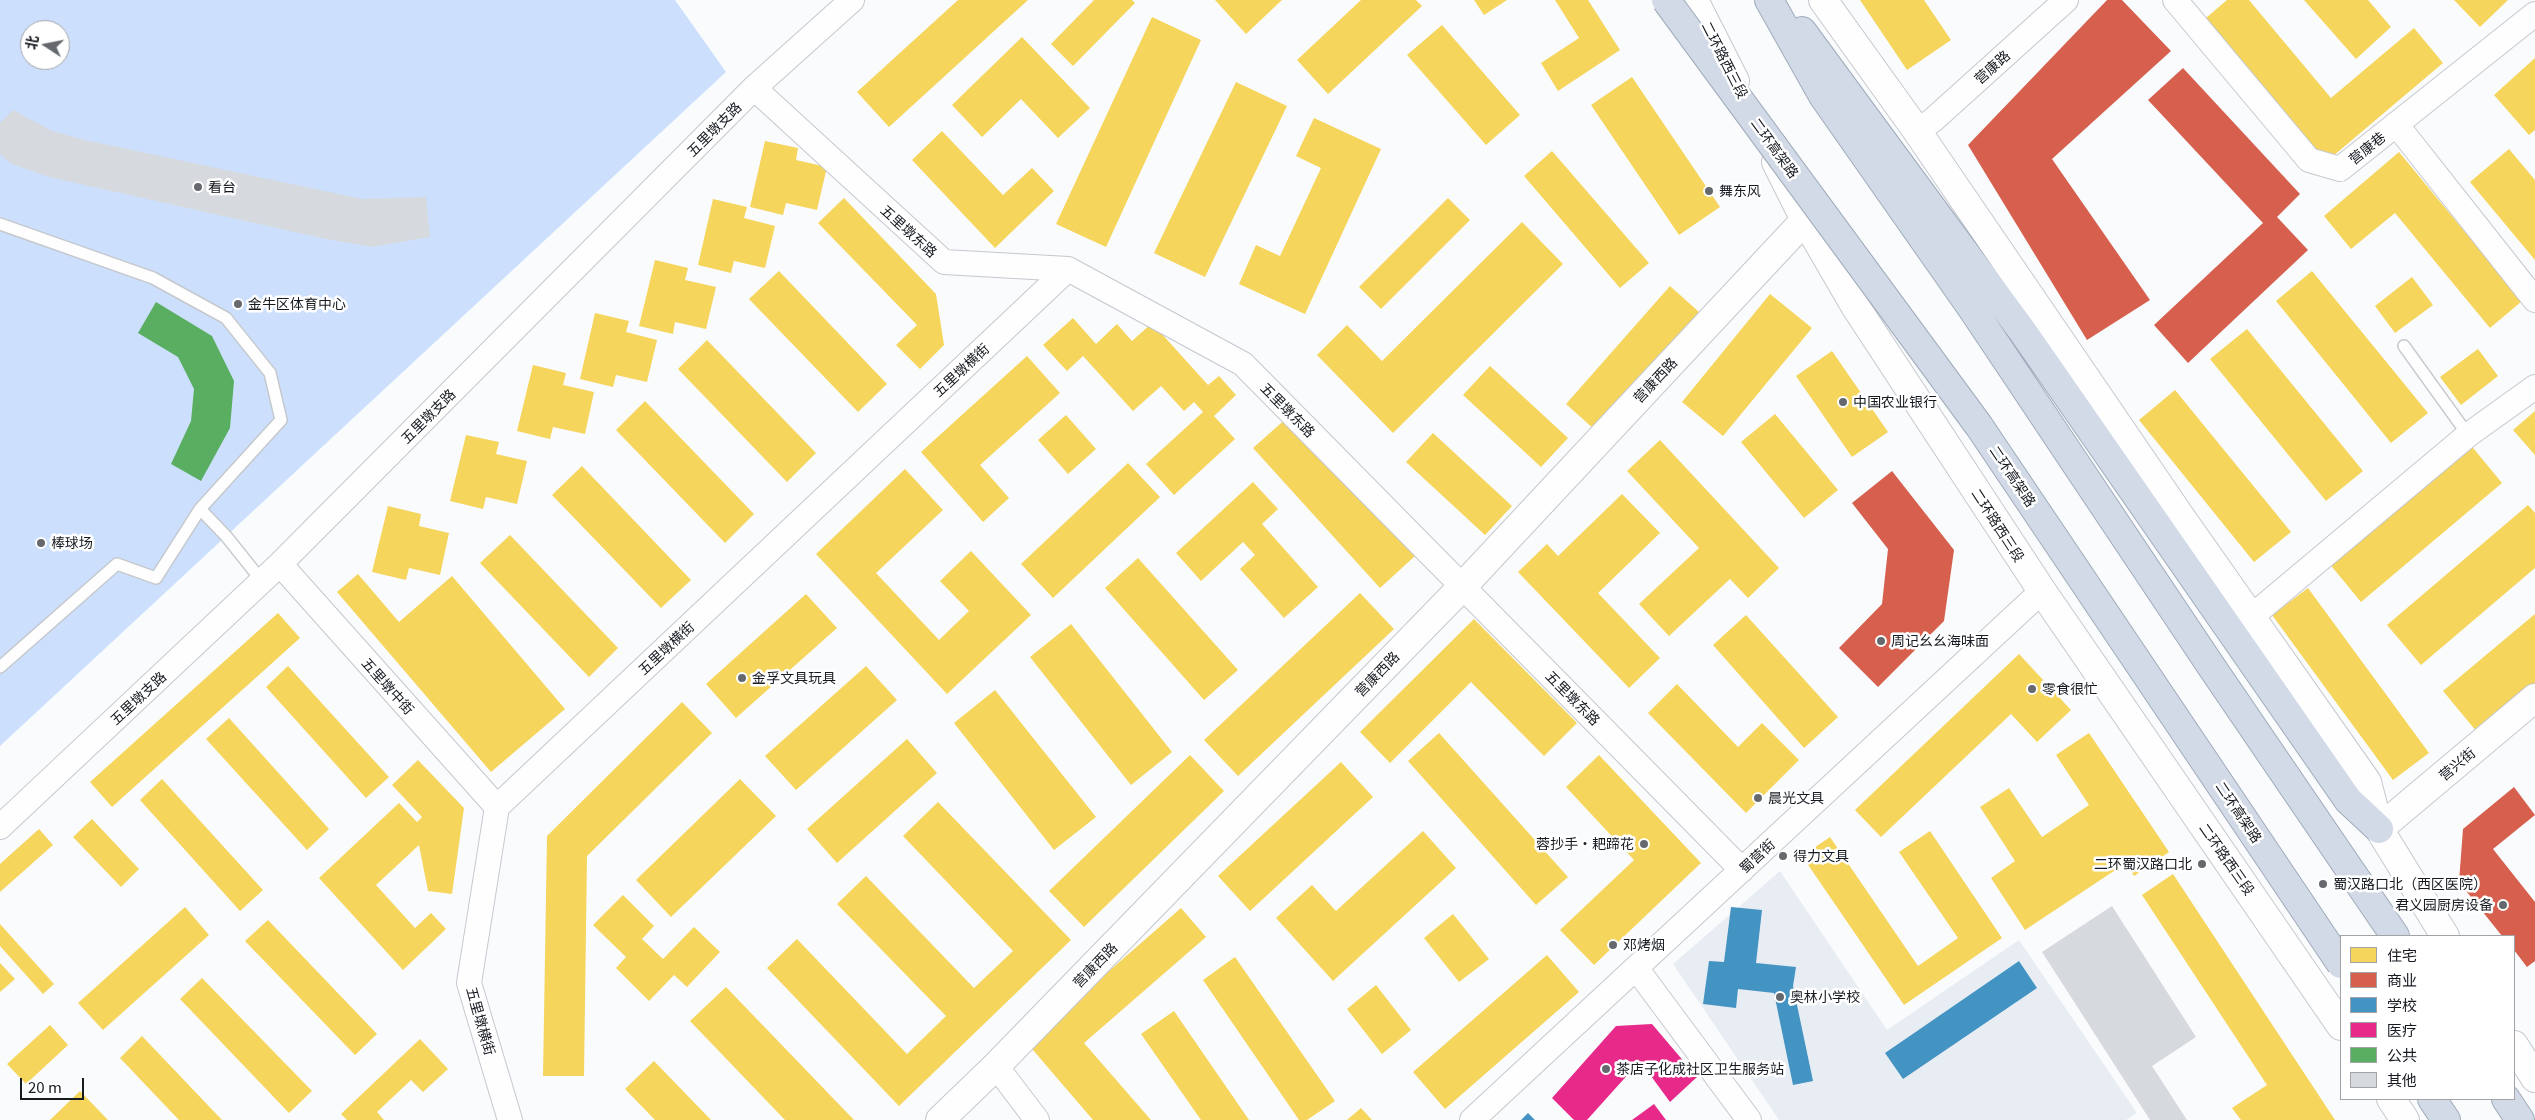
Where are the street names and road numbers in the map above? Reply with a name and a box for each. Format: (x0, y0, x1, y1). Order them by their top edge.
street label: 二环路西三段 (1698, 19, 1752, 101)
street label: 营康路 (1971, 47, 2013, 87)
street label: 五里墩支路 (683, 98, 745, 160)
street label: 二环高架路 (1748, 115, 1802, 181)
street label: 营康巷 (2345, 128, 2389, 168)
street label: 五里墩东路 (877, 201, 941, 261)
street label: 五里墩横街 (930, 340, 992, 400)
street label: 营康西路 (1630, 354, 1680, 406)
street label: 五里墩东路 (1257, 379, 1319, 441)
street label: 五里墩支路 (397, 385, 459, 447)
street label: 二环高架路 (1986, 442, 2040, 510)
street label: 二环路西三段 (1968, 485, 2028, 565)
street label: 五里墩横街 (635, 618, 697, 678)
street label: 营康西路 (1352, 648, 1402, 700)
street label: 五里墩中街 (358, 654, 418, 718)
street label: 五里墩东路 (1542, 667, 1604, 729)
street label: 五里墩支路 (107, 668, 169, 728)
street label: 营兴街 (2436, 744, 2478, 784)
street label: 二环高架路 (2212, 778, 2266, 846)
street label: 二环路西三段 (2196, 820, 2258, 898)
street label: 蜀营街 (1736, 836, 1778, 876)
street label: 营康西路 (1070, 939, 1120, 991)
street label: 五里墩横街 (463, 985, 499, 1057)

